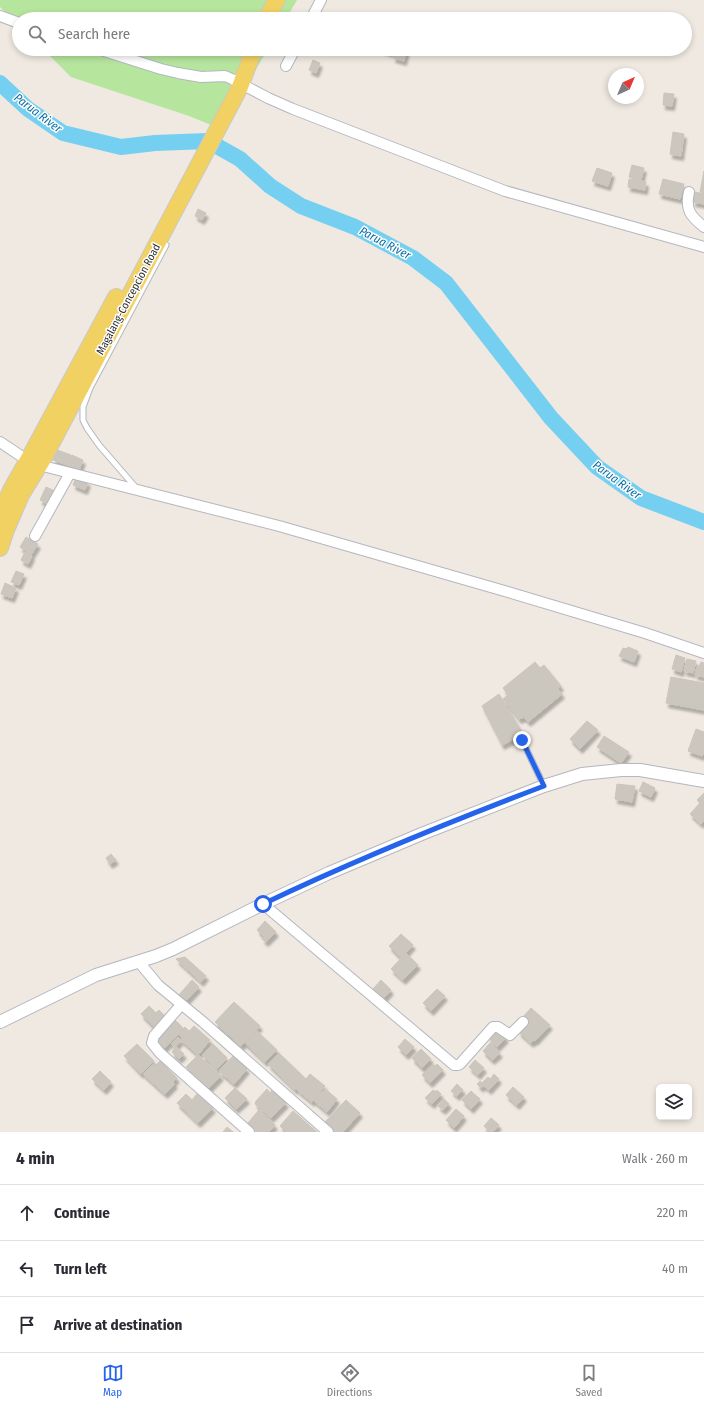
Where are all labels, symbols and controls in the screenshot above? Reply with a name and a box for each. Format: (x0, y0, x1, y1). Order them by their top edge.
search box (12, 12, 692, 56)
icon: search (26, 23, 48, 45)
text: Search here (58, 25, 130, 43)
north arrow (608, 68, 644, 104)
water label: Parua River (11, 91, 65, 136)
water label: Parua River (357, 224, 414, 263)
street label: Magalang-Concepcion Road (94, 242, 163, 357)
water label: Parua River (590, 458, 644, 503)
route end (513, 731, 531, 749)
route start (254, 895, 272, 913)
map controls (656, 1084, 692, 1120)
button: layers (656, 1084, 692, 1120)
text: 4 min (16, 1148, 55, 1169)
text: Walk · 260 m (622, 1151, 688, 1166)
icon: ahead (16, 1202, 38, 1224)
text: Continue (54, 1204, 110, 1222)
text: 220 m (657, 1205, 688, 1220)
icon: left (16, 1258, 38, 1280)
text: Turn left (54, 1260, 107, 1278)
text: 40 m (662, 1261, 688, 1276)
icon: arrive (16, 1314, 38, 1336)
text: Arrive at destination (54, 1316, 182, 1334)
tab: Map (102, 1362, 124, 1399)
tab: Directions (327, 1362, 372, 1399)
tab: Saved (576, 1362, 602, 1399)

